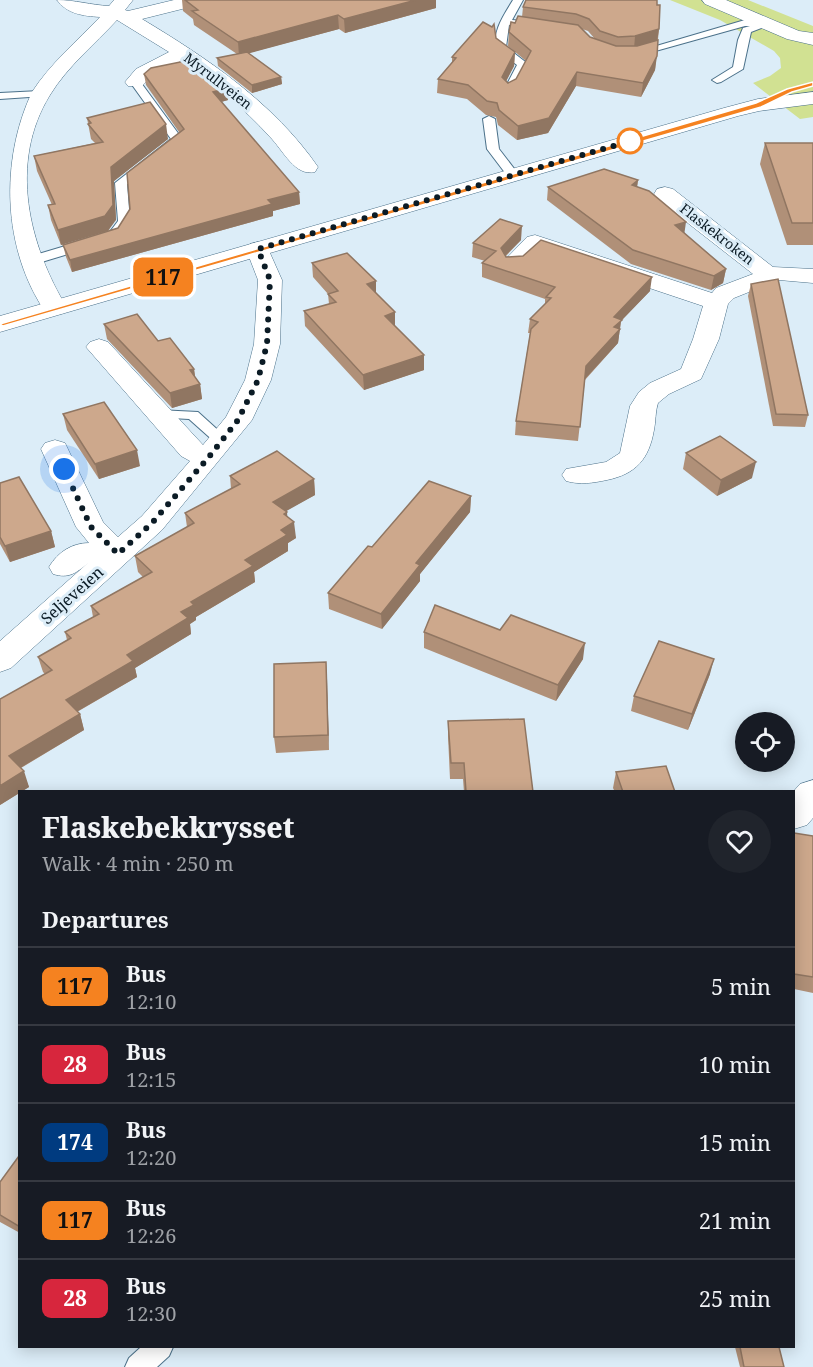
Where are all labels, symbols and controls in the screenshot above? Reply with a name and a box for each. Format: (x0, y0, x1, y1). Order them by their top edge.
street label: Myrullveien (180, 48, 256, 113)
unlabelled marker (617, 128, 643, 154)
street label: Flaskekroken (676, 199, 758, 269)
line badge: 117 (128, 258, 198, 296)
text: 117 (145, 263, 181, 291)
your location (49, 454, 79, 484)
street label: Seljeveien (36, 561, 108, 629)
map controls (735, 712, 795, 772)
button: locate (735, 712, 795, 772)
text: Flaskebekkrysset (42, 808, 295, 846)
button: heart (708, 810, 771, 873)
text: Walk · 4 min · 250 m (42, 850, 234, 877)
text: Departures (42, 904, 169, 934)
text: Bus (126, 958, 166, 988)
text: 5 min (711, 971, 771, 1001)
text: 117 (57, 972, 93, 1000)
text: 12:10 (126, 988, 176, 1015)
text: Bus (126, 1036, 166, 1066)
text: 10 min (699, 1049, 771, 1079)
text: 28 (63, 1050, 87, 1078)
text: 12:15 (126, 1066, 176, 1093)
text: Bus (126, 1114, 166, 1144)
text: 15 min (699, 1127, 771, 1157)
text: 174 (57, 1128, 93, 1156)
text: 12:20 (126, 1144, 176, 1171)
text: Bus (126, 1192, 166, 1222)
text: 21 min (699, 1205, 771, 1235)
text: 117 (57, 1206, 93, 1234)
text: 12:26 (126, 1222, 176, 1249)
text: Bus (126, 1270, 166, 1300)
text: 25 min (699, 1283, 771, 1313)
text: 28 (63, 1284, 87, 1312)
text: 12:30 (126, 1300, 176, 1327)

